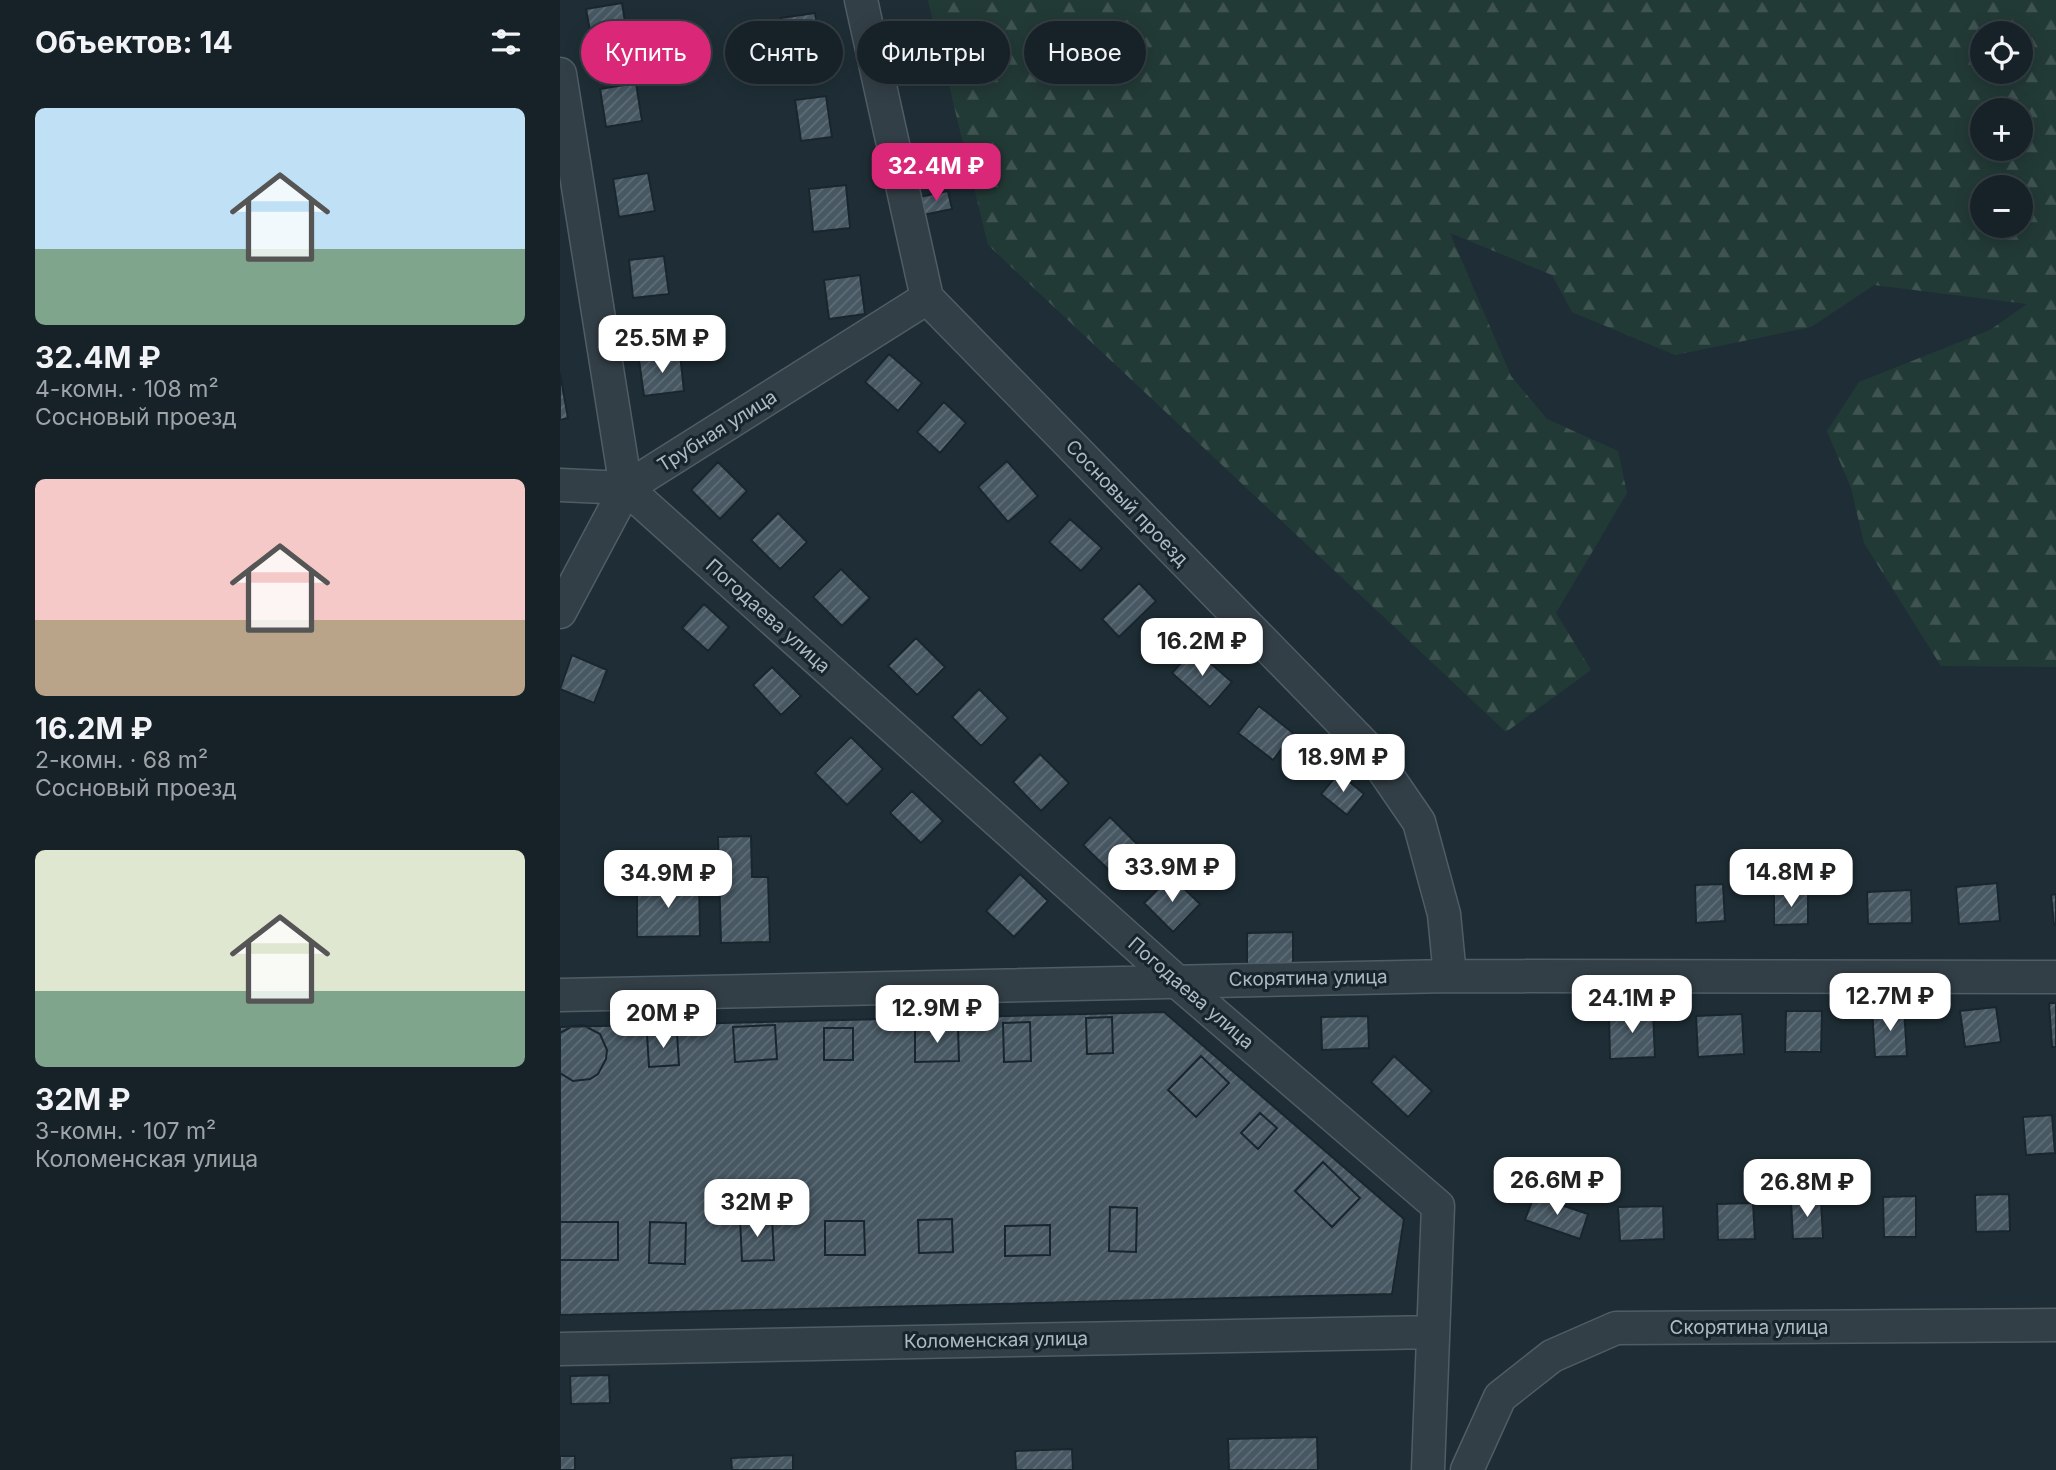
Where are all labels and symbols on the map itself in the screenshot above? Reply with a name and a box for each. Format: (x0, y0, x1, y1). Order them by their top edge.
pin: 32.4M ₽ (871, 144, 1001, 203)
pin: 25.5M ₽ (597, 316, 727, 375)
street label: Трубная улица (653, 385, 781, 477)
street label: Сосновый проезд (1061, 435, 1193, 571)
street label: Погодаева улица (701, 554, 835, 678)
pin: 16.2M ₽ (1137, 618, 1267, 678)
pin: 18.9M ₽ (1278, 734, 1408, 794)
pin: 33.9M ₽ (1107, 844, 1237, 904)
pin: 34.9M ₽ (603, 850, 733, 910)
pin: 14.8M ₽ (1726, 850, 1856, 909)
street label: Погодаева улица (1123, 932, 1259, 1054)
street label: Скорятина улица (1228, 965, 1388, 991)
pin: 12.7M ₽ (1825, 974, 1955, 1033)
pin: 24.1M ₽ (1567, 976, 1697, 1035)
pin: 12.9M ₽ (872, 986, 1002, 1045)
pin: 20M ₽ (614, 990, 712, 1050)
pin: 26.6M ₽ (1492, 1158, 1622, 1217)
pin: 26.8M ₽ (1742, 1160, 1872, 1219)
pin: 32M ₽ (708, 1180, 806, 1239)
street label: Скорятина улица (1670, 1316, 1828, 1339)
street label: Коломенская улица (904, 1327, 1088, 1353)

